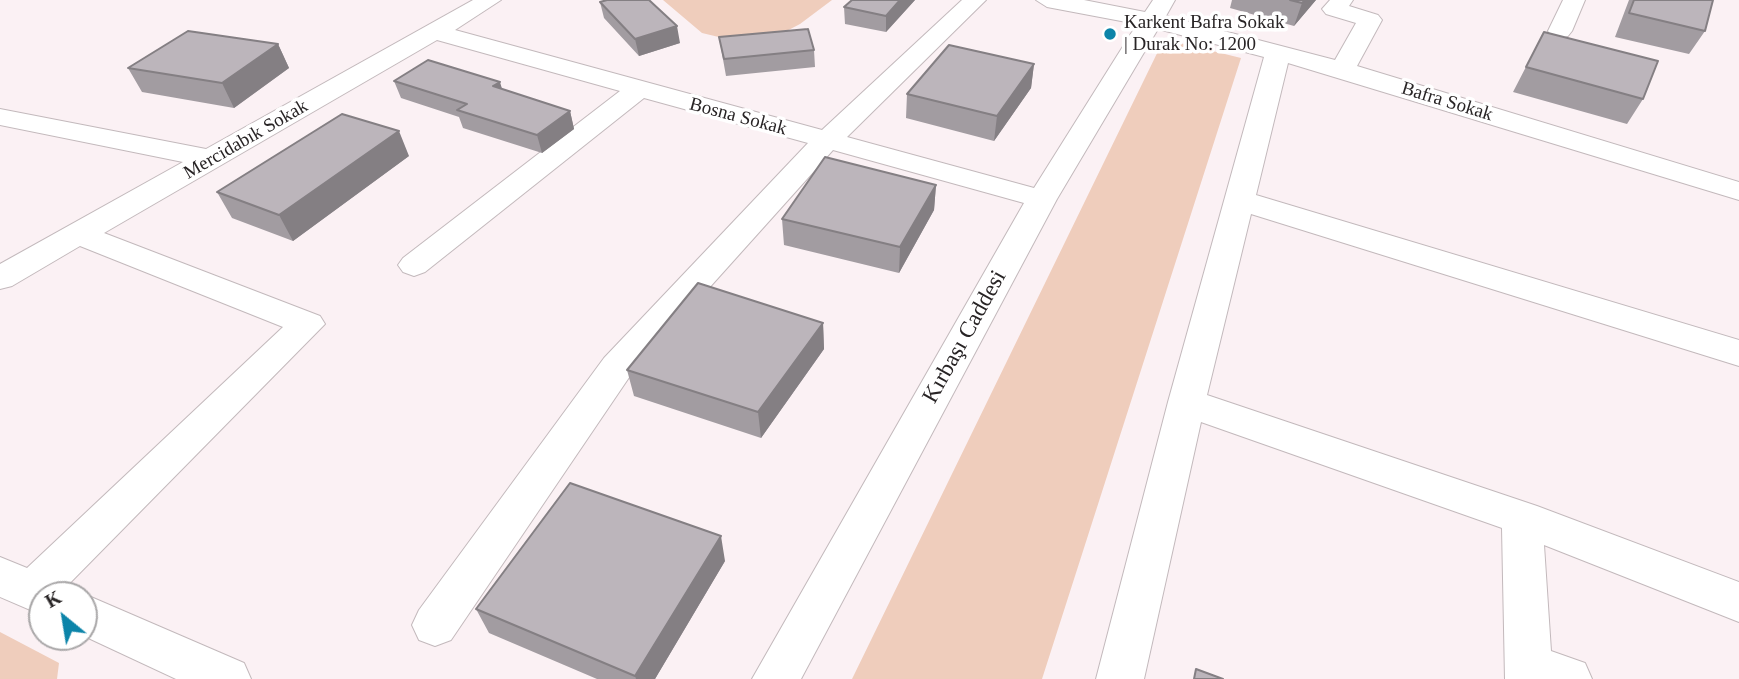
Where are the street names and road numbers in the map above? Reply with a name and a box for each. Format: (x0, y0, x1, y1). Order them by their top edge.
street label: Bafra Sokak (1399, 77, 1495, 127)
street label: Bosna Sokak (687, 93, 789, 141)
street label: Mercidabık Sokak (180, 95, 312, 185)
street label: Kırbaşı Caddesi (917, 266, 1013, 408)

